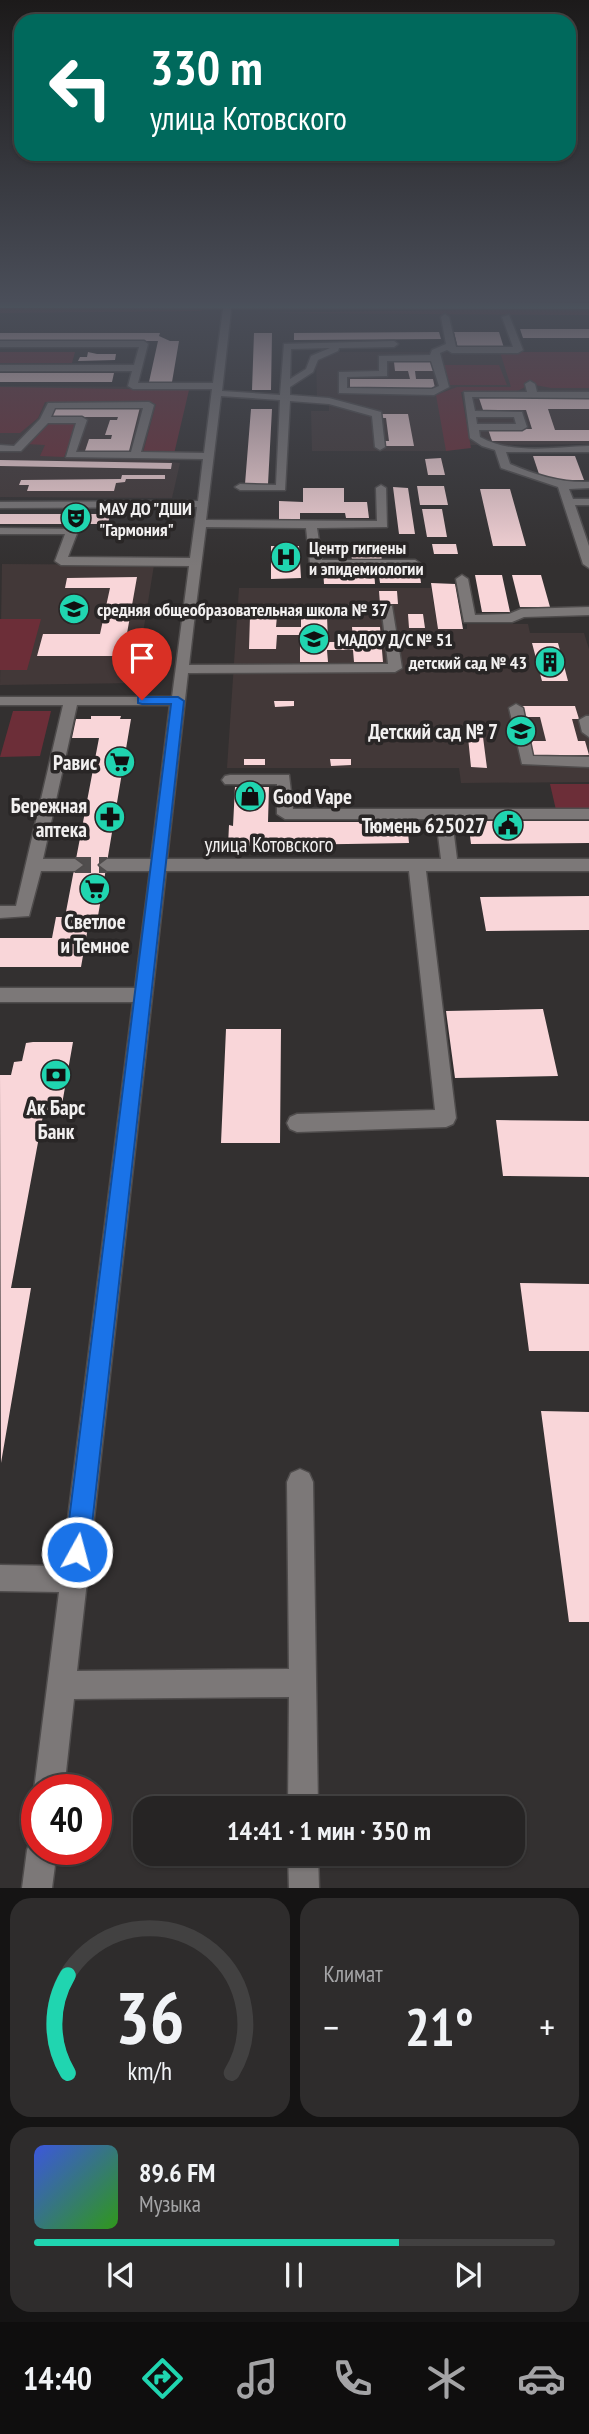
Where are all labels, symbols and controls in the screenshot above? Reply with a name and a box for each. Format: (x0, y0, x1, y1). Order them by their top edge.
text: 330 m (150, 35, 263, 99)
icon: left (35, 42, 126, 133)
text: улица Котовского (150, 97, 347, 139)
place label: МАУ ДО "ДШИ "Гармония" (99, 497, 192, 541)
theatre icon: МАУ ДО "ДШИ "Гармония" (59, 501, 93, 535)
place label: Центр гигиены и эпидемиологии (309, 536, 424, 580)
hospital icon: Центр гигиены и эпидемиологии (269, 540, 303, 574)
school or university icon: средняя общеобразовательная школа № 37 (57, 592, 91, 626)
place label: средняя общеобразовательная школа № 37 (97, 598, 388, 621)
school or university icon: МАДОУ Д/С № 51 (297, 622, 331, 656)
pin (112, 628, 172, 700)
place label: МАДОУ Д/С № 51 (337, 628, 453, 651)
icon: arrive (123, 639, 161, 677)
building icon: детский сад № 43 (533, 645, 567, 679)
place label: детский сад № 43 (408, 651, 527, 674)
school or university icon: Детский сад № 7 (504, 714, 538, 748)
place label: Детский сад № 7 (368, 718, 498, 745)
supermarket icon: Равис (103, 745, 137, 779)
place label: Равис (53, 749, 98, 776)
shop icon: Good Vape (233, 779, 267, 813)
place label: Good Vape (273, 783, 352, 810)
place label: Бережная аптека (11, 792, 87, 843)
pharmacy icon: Бережная аптека (93, 800, 127, 834)
public building icon: Тюмень 625027 (491, 808, 525, 842)
place label: Тюмень 625027 (362, 812, 485, 839)
street label: улица Котовского (204, 831, 334, 858)
supermarket icon: Светлое и Темное (78, 872, 112, 906)
place label: Светлое и Темное (60, 908, 130, 959)
bank icon: Ак Барс Банк (39, 1058, 73, 1092)
place label: Ак Барс Банк (26, 1094, 86, 1145)
position arrow (40, 1515, 114, 1589)
speed limit sign: 40 (21, 1774, 112, 1865)
text: 14:41 · 1 мин · 350 m (227, 1814, 431, 1847)
text: Климат (324, 1959, 383, 1988)
text: 36 (115, 1970, 185, 2064)
text: 21° (405, 1993, 474, 2060)
text: − (324, 2002, 339, 2051)
text: + (539, 2002, 555, 2051)
text: km/h (128, 2055, 172, 2087)
text: 89.6 FM (139, 2156, 215, 2189)
text: Музыка (139, 2189, 201, 2218)
icon: previous (102, 2256, 140, 2294)
icon: pause (275, 2256, 313, 2294)
icon: next (449, 2256, 487, 2294)
icon: directions (138, 2354, 187, 2403)
icon: music (233, 2354, 282, 2403)
icon: phone (328, 2354, 377, 2403)
icon: climate (422, 2354, 471, 2403)
icon: car (517, 2354, 566, 2403)
text: 14:40 (23, 2357, 92, 2399)

